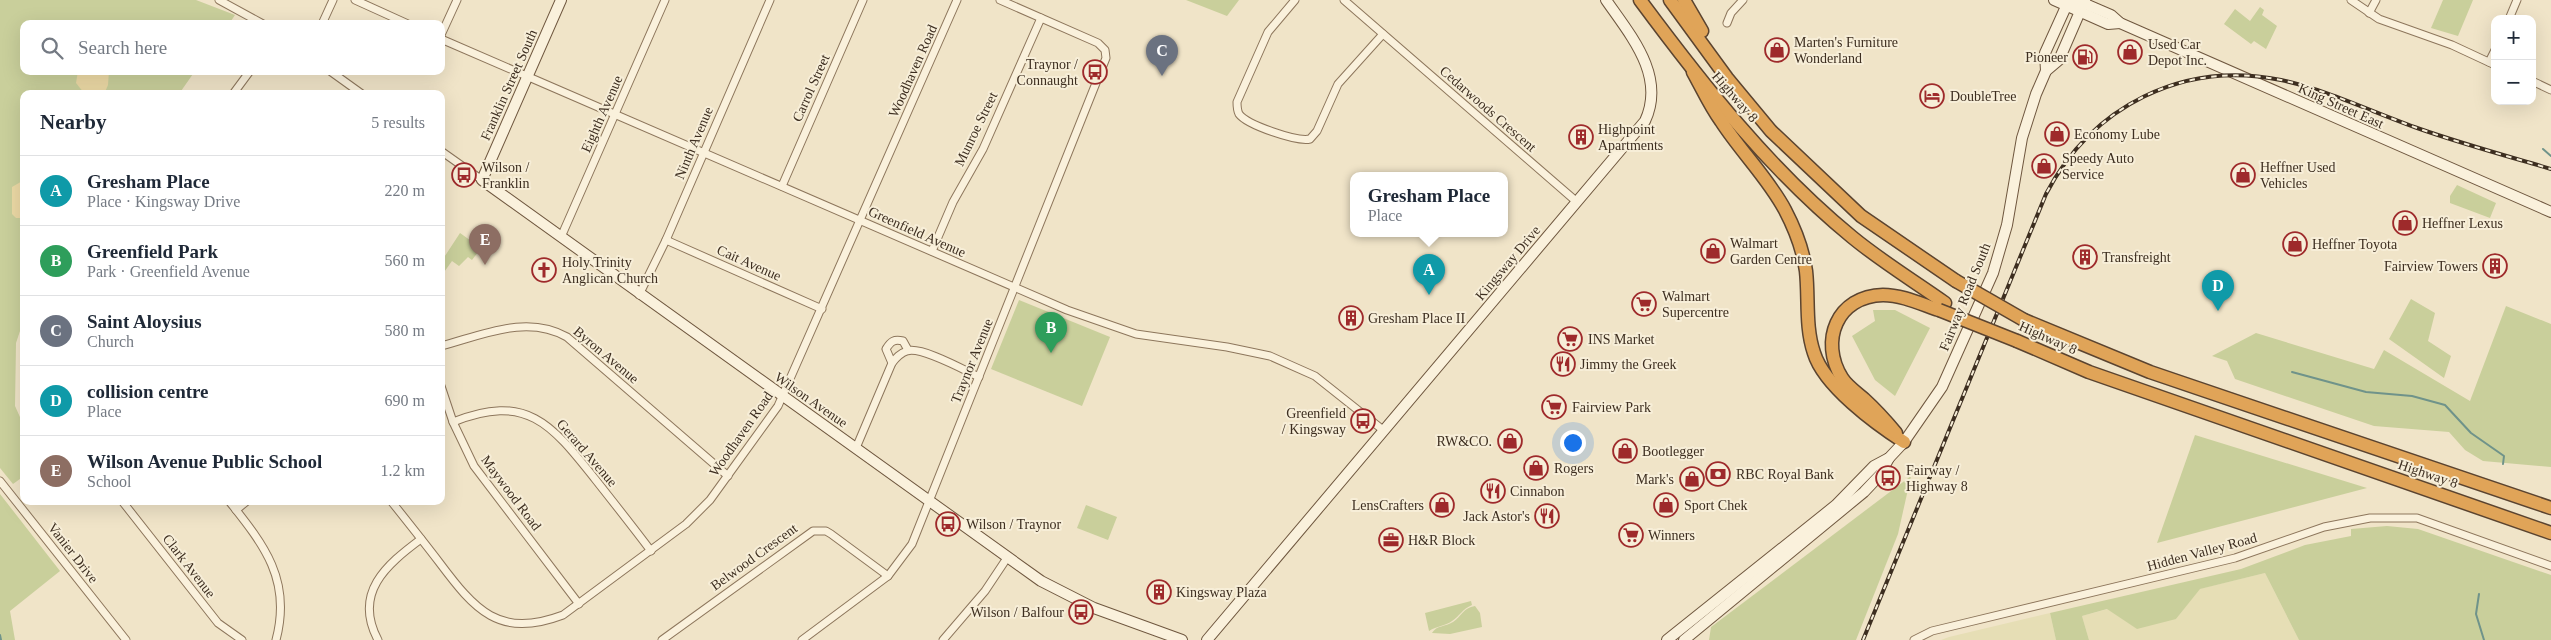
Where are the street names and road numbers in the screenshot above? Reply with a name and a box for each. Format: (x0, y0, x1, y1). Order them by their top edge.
street label: Woodhaven Road (886, 22, 940, 120)
street label: Franklin Street South (478, 27, 540, 143)
street label: Carrol Street (790, 52, 833, 124)
street label: Cedarwoods Crescent (1437, 63, 1539, 155)
street label: Highway 8 (1709, 69, 1761, 125)
street label: Eighth Avenue (578, 73, 626, 155)
street label: King Street East (2296, 80, 2386, 132)
street label: Munroe Street (952, 89, 1000, 168)
street label: Ninth Avenue (672, 105, 716, 181)
street label: Greenfield Avenue (866, 204, 968, 260)
street label: Kingsway Drive (1473, 223, 1543, 303)
street label: Fairway Road South (1936, 241, 1994, 353)
street label: Cait Avenue (715, 242, 783, 284)
street label: Traynor Avenue (948, 317, 996, 405)
street label: Highway 8 (2017, 319, 2079, 357)
street label: Byron Avenue (570, 323, 642, 387)
street label: Wilson Avenue (772, 369, 850, 431)
street label: Woodhaven Road (706, 389, 776, 479)
street label: Gerard Avenue (554, 416, 620, 490)
street label: Maywood Road (478, 453, 544, 533)
street label: Highway 8 (2396, 457, 2460, 491)
street label: Vanier Drive (45, 520, 101, 586)
street label: Belwood Crescent (708, 521, 800, 593)
street label: Hidden Valley Road (2145, 530, 2259, 574)
street label: Clark Avenue (160, 531, 218, 601)

